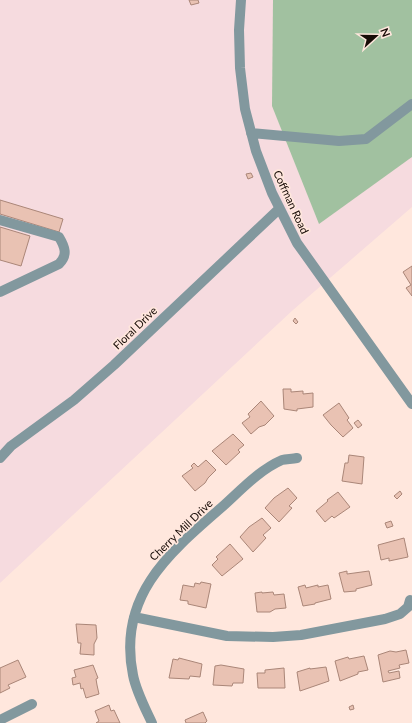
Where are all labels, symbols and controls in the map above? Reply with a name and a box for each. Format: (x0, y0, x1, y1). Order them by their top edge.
north arrow (356, 16, 396, 56)
text: N (378, 26, 393, 39)
street label: Coffman Road (271, 168, 312, 236)
street label: Floral Drive (110, 303, 159, 352)
street label: Cherry Mill Drive (146, 496, 215, 563)

